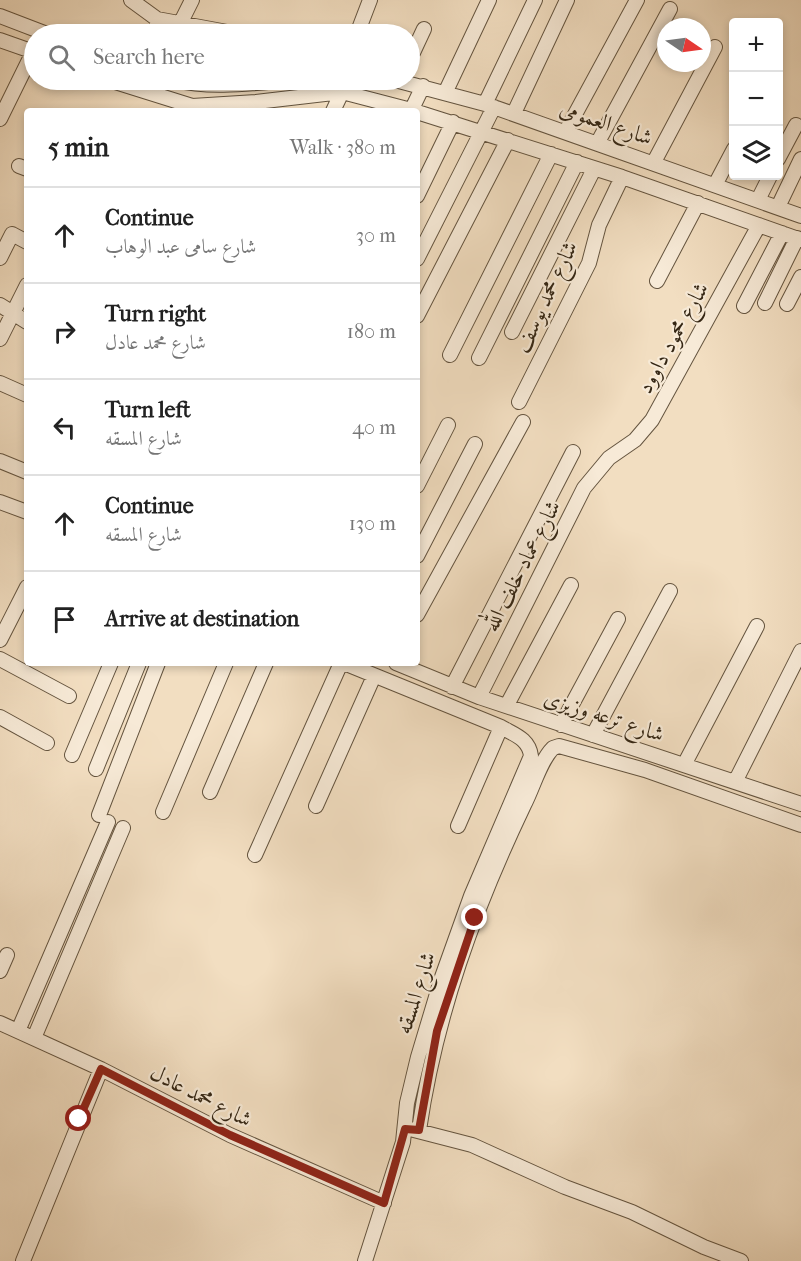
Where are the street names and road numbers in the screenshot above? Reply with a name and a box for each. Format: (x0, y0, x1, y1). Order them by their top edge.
street label: شارع العمومى (555, 95, 656, 156)
street label: شارع محمد يوسف (509, 237, 588, 359)
street label: شارع محمود داوود (632, 278, 719, 401)
street label: شارع عماد خلف الله (473, 494, 571, 638)
street label: شارع ترعه وزيزى (539, 684, 667, 752)
street label: شارع المسقه (391, 949, 446, 1039)
street label: شارع محمد عادل (143, 1059, 256, 1137)

